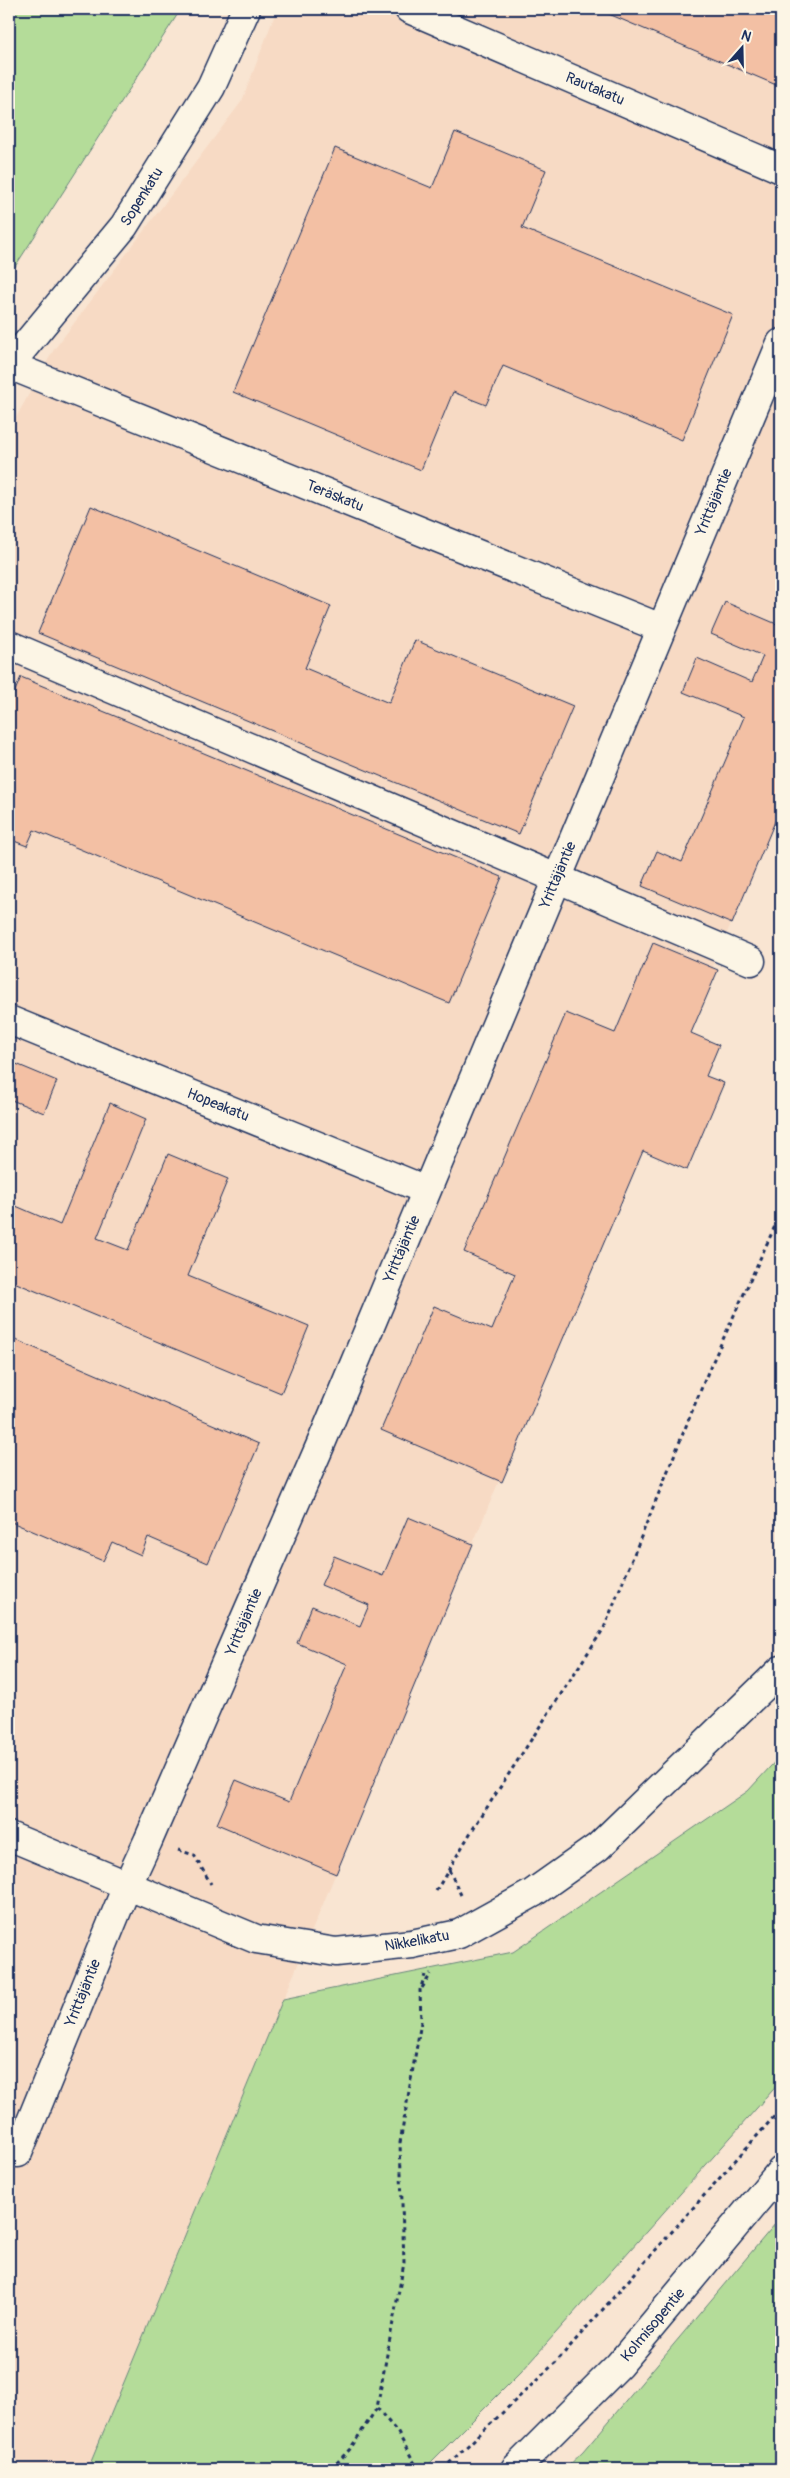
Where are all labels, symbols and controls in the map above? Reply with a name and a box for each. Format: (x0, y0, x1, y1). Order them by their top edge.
north arrow (718, 22, 768, 72)
text: N (739, 27, 754, 46)
street label: Rautakatu (563, 68, 627, 110)
street label: Sopenkatu (116, 164, 168, 230)
street label: Yrittäjäntie (691, 465, 737, 539)
street label: Teräskatu (303, 476, 367, 516)
street label: Yrittäjäntie (535, 838, 581, 912)
street label: Hopeakatu (184, 1084, 252, 1126)
street label: Yrittäjäntie (379, 1212, 425, 1286)
street label: Yrittäjäntie (221, 1585, 267, 1659)
street label: Nikkelikatu (383, 1926, 451, 1956)
street label: Yrittäjäntie (61, 1956, 105, 2030)
street label: Kolmisopentie (617, 2284, 690, 2366)

